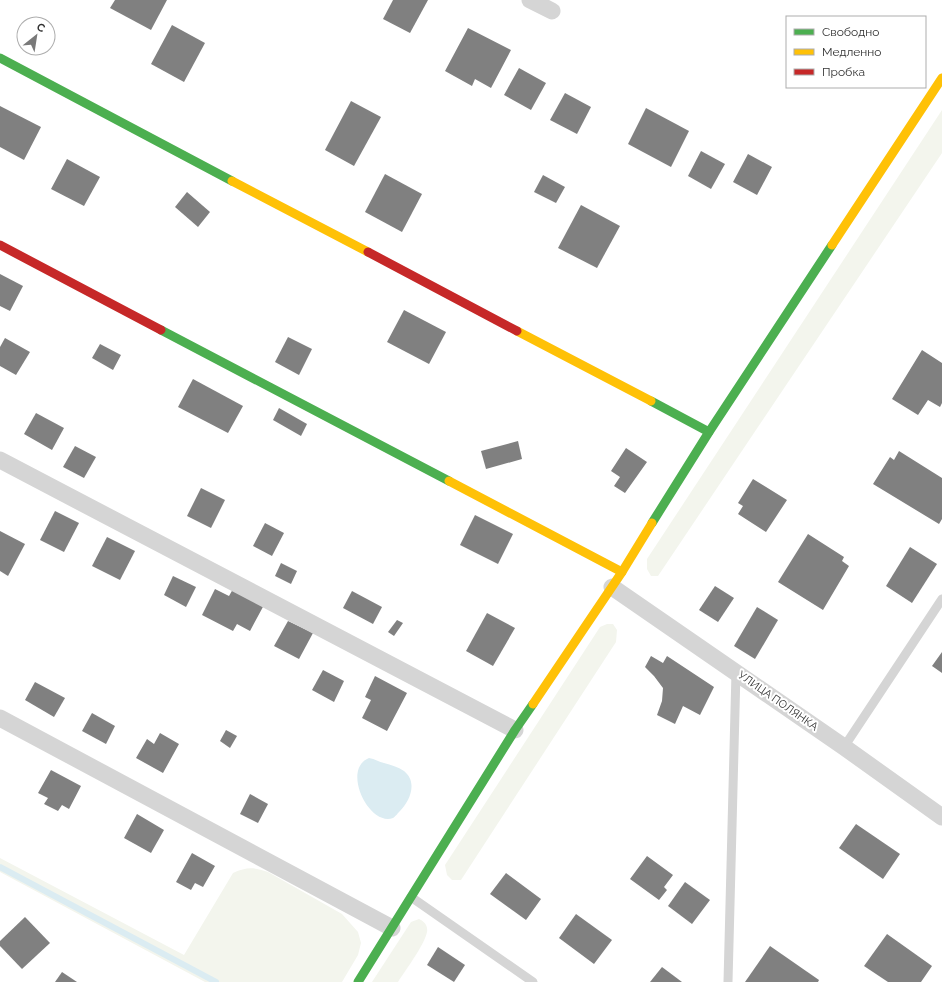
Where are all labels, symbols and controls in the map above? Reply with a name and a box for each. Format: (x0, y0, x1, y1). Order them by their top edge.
north arrow (16, 16, 56, 56)
legend (786, 16, 926, 88)
text: С (34, 20, 48, 36)
text: Свободно (822, 25, 879, 39)
text: Медленно (822, 45, 881, 59)
text: Пробка (822, 65, 865, 79)
street label: УЛИЦА ПОЛЯНКА (735, 669, 821, 734)

